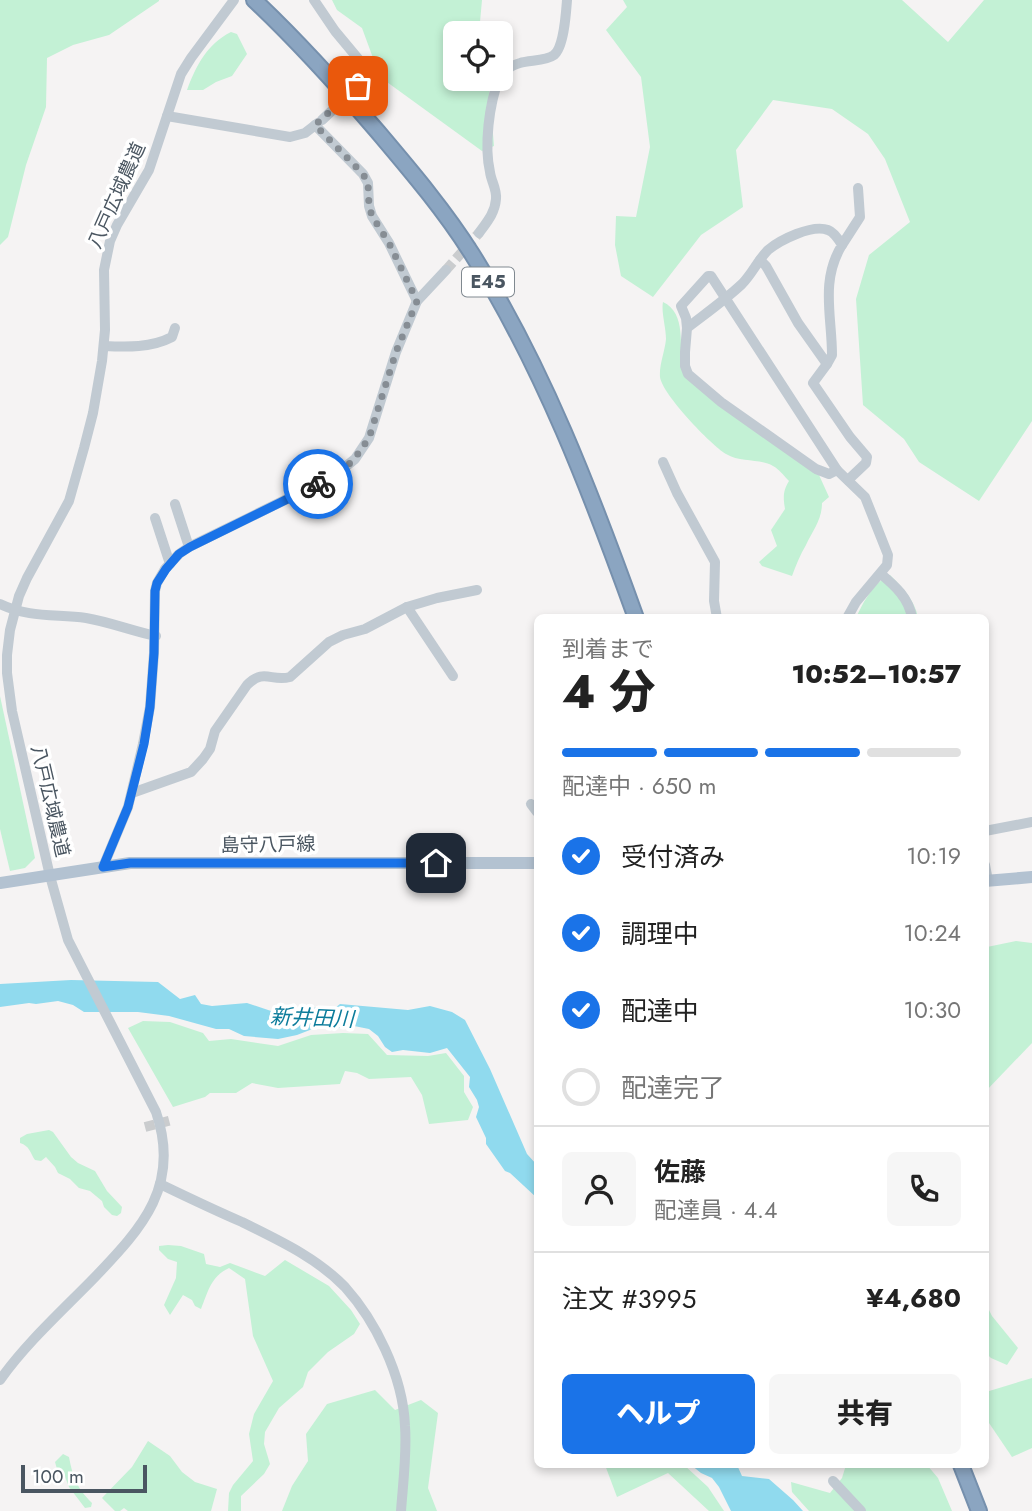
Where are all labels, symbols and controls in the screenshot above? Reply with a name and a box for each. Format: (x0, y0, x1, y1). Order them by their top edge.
map controls (443, 21, 513, 91)
button: locate (443, 21, 513, 91)
pin (328, 56, 388, 116)
icon: bag (339, 67, 377, 105)
street label: 八戸広域農道 (81, 138, 152, 253)
road number: E45 (462, 268, 514, 296)
courier (283, 449, 353, 519)
icon: bike (299, 465, 337, 503)
text: 到着まで (562, 632, 654, 666)
text: 10:52–10:57 (792, 655, 961, 693)
text: 4 分 (562, 659, 655, 725)
street label: 八戸広域農道 (25, 743, 76, 860)
text: 配達中 · 650 m (562, 769, 717, 803)
street label: 島守八戸線 (220, 830, 316, 859)
pin (406, 833, 466, 893)
icon: check (562, 837, 600, 875)
text: 受付済み (621, 838, 725, 876)
text: 10:19 (906, 839, 961, 873)
icon: home (417, 844, 455, 882)
icon: check (562, 914, 600, 952)
text: 調理中 (621, 915, 699, 953)
text: 10:24 (903, 916, 961, 950)
icon: check (562, 991, 600, 1029)
text: 配達中 (621, 992, 699, 1030)
text: 10:30 (904, 993, 961, 1027)
water label: 新井田川 (270, 1002, 356, 1035)
text: 配達完了 (621, 1069, 725, 1107)
button: person (562, 1152, 636, 1226)
button: phone (887, 1152, 961, 1226)
text: 佐藤 (654, 1153, 706, 1191)
text: 配達員 · 4.4 (654, 1193, 777, 1227)
text: ¥4,680 (866, 1279, 961, 1317)
text: 注文 #3995 (562, 1280, 696, 1318)
button: ヘルプ (562, 1374, 755, 1454)
button: 共有 (769, 1374, 961, 1454)
scale bar (21, 1462, 147, 1494)
text: 100 m (32, 1463, 84, 1490)

